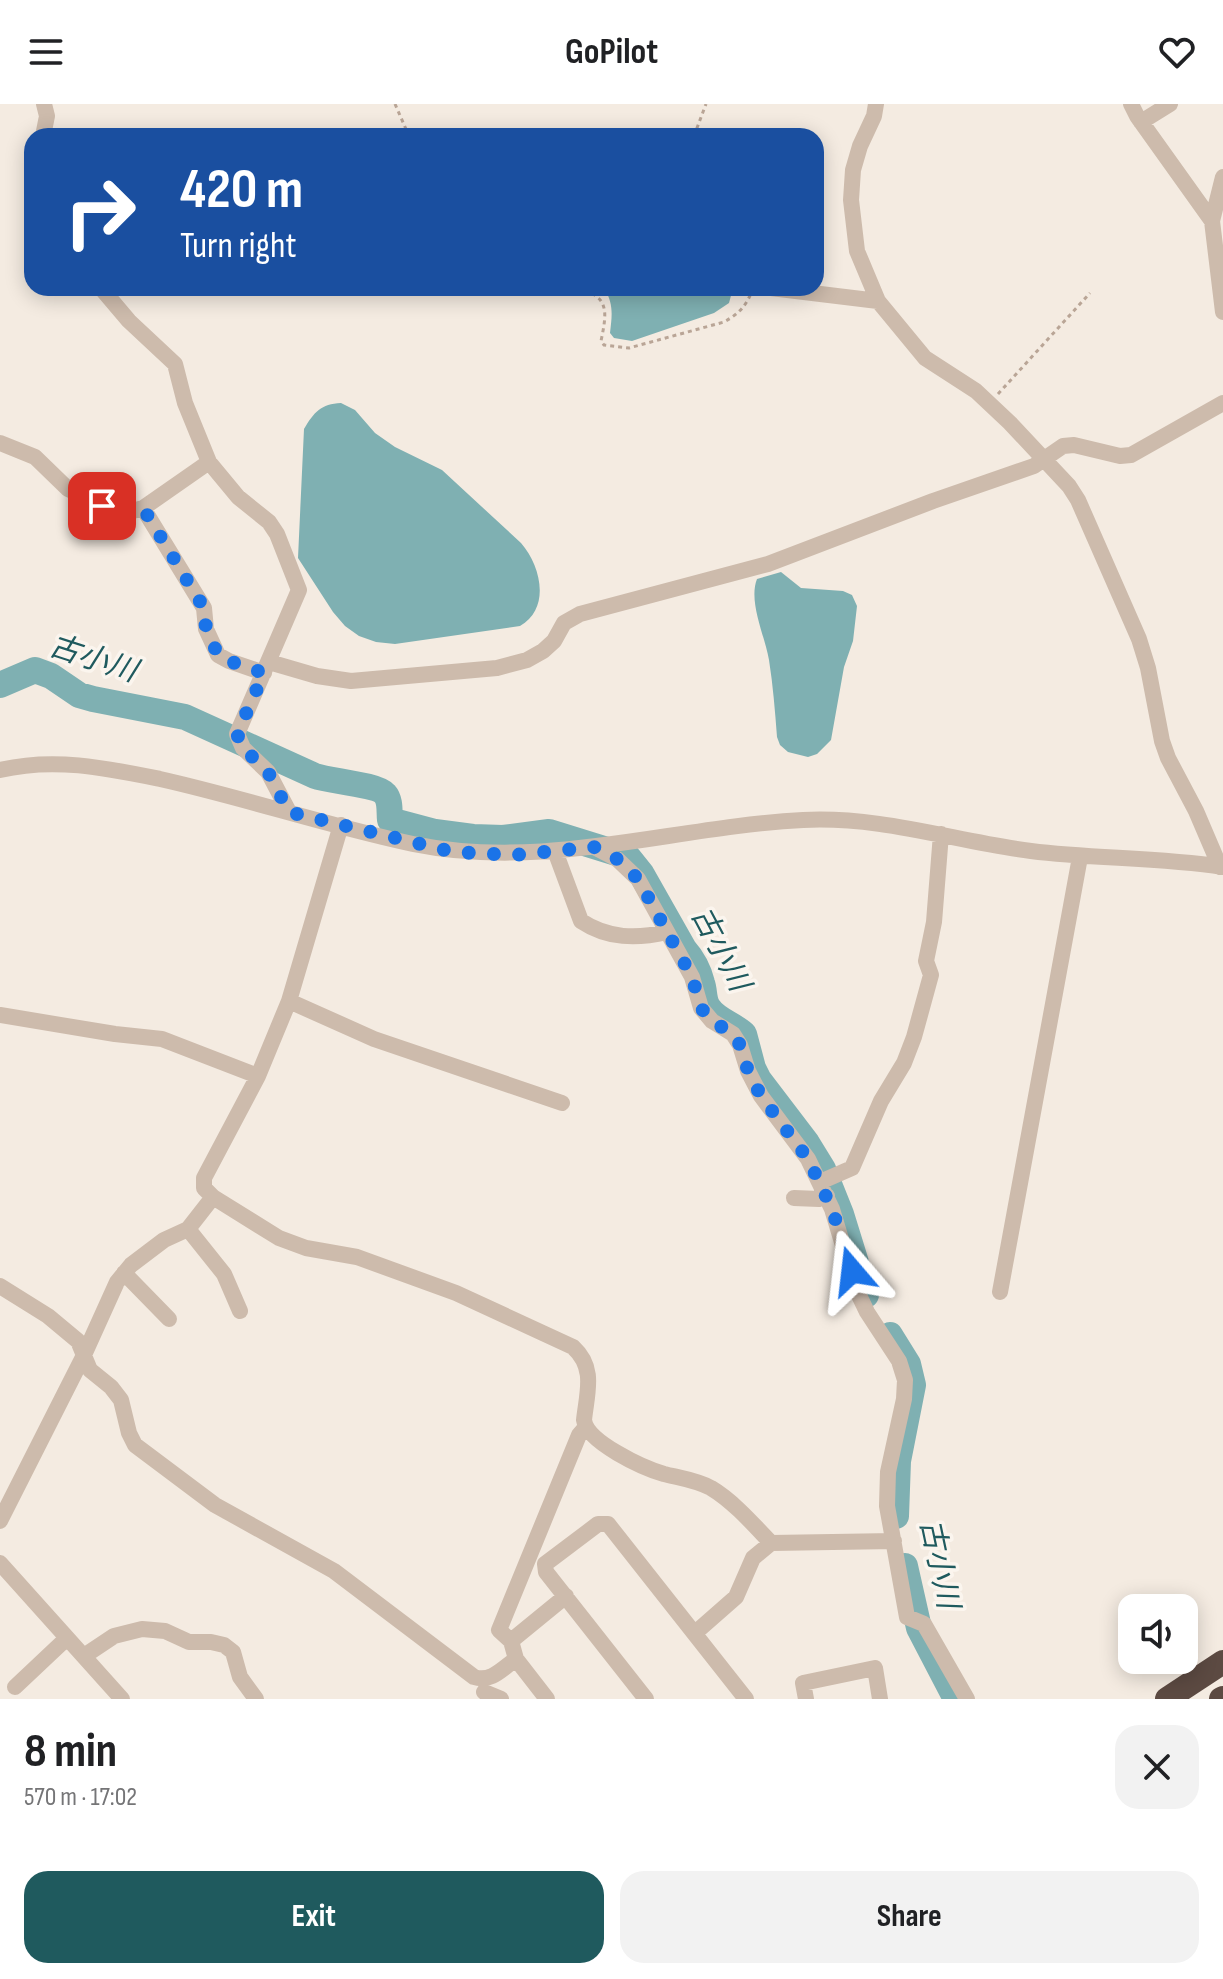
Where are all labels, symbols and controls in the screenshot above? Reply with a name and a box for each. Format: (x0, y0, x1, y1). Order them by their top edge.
icon: menu (24, 30, 68, 74)
icon: heart (1155, 30, 1199, 74)
text: GoPilot (565, 31, 658, 74)
text: 420 m (180, 157, 303, 224)
icon: right (48, 160, 152, 264)
text: Turn right (180, 225, 297, 268)
pin (68, 472, 136, 540)
icon: arrive (80, 484, 124, 528)
water label: 古小川 (45, 628, 144, 691)
water label: 古小川 (683, 901, 758, 1000)
position arrow (810, 1229, 894, 1313)
water label: 古小川 (912, 1516, 967, 1615)
map controls (1118, 1594, 1198, 1674)
button: sound (1118, 1594, 1198, 1674)
text: 8 min (24, 1723, 117, 1780)
button: close (1115, 1725, 1199, 1809)
text: 570 m · 17:02 (24, 1782, 137, 1813)
button: Exit (24, 1871, 604, 1963)
button: Share (620, 1871, 1199, 1963)

